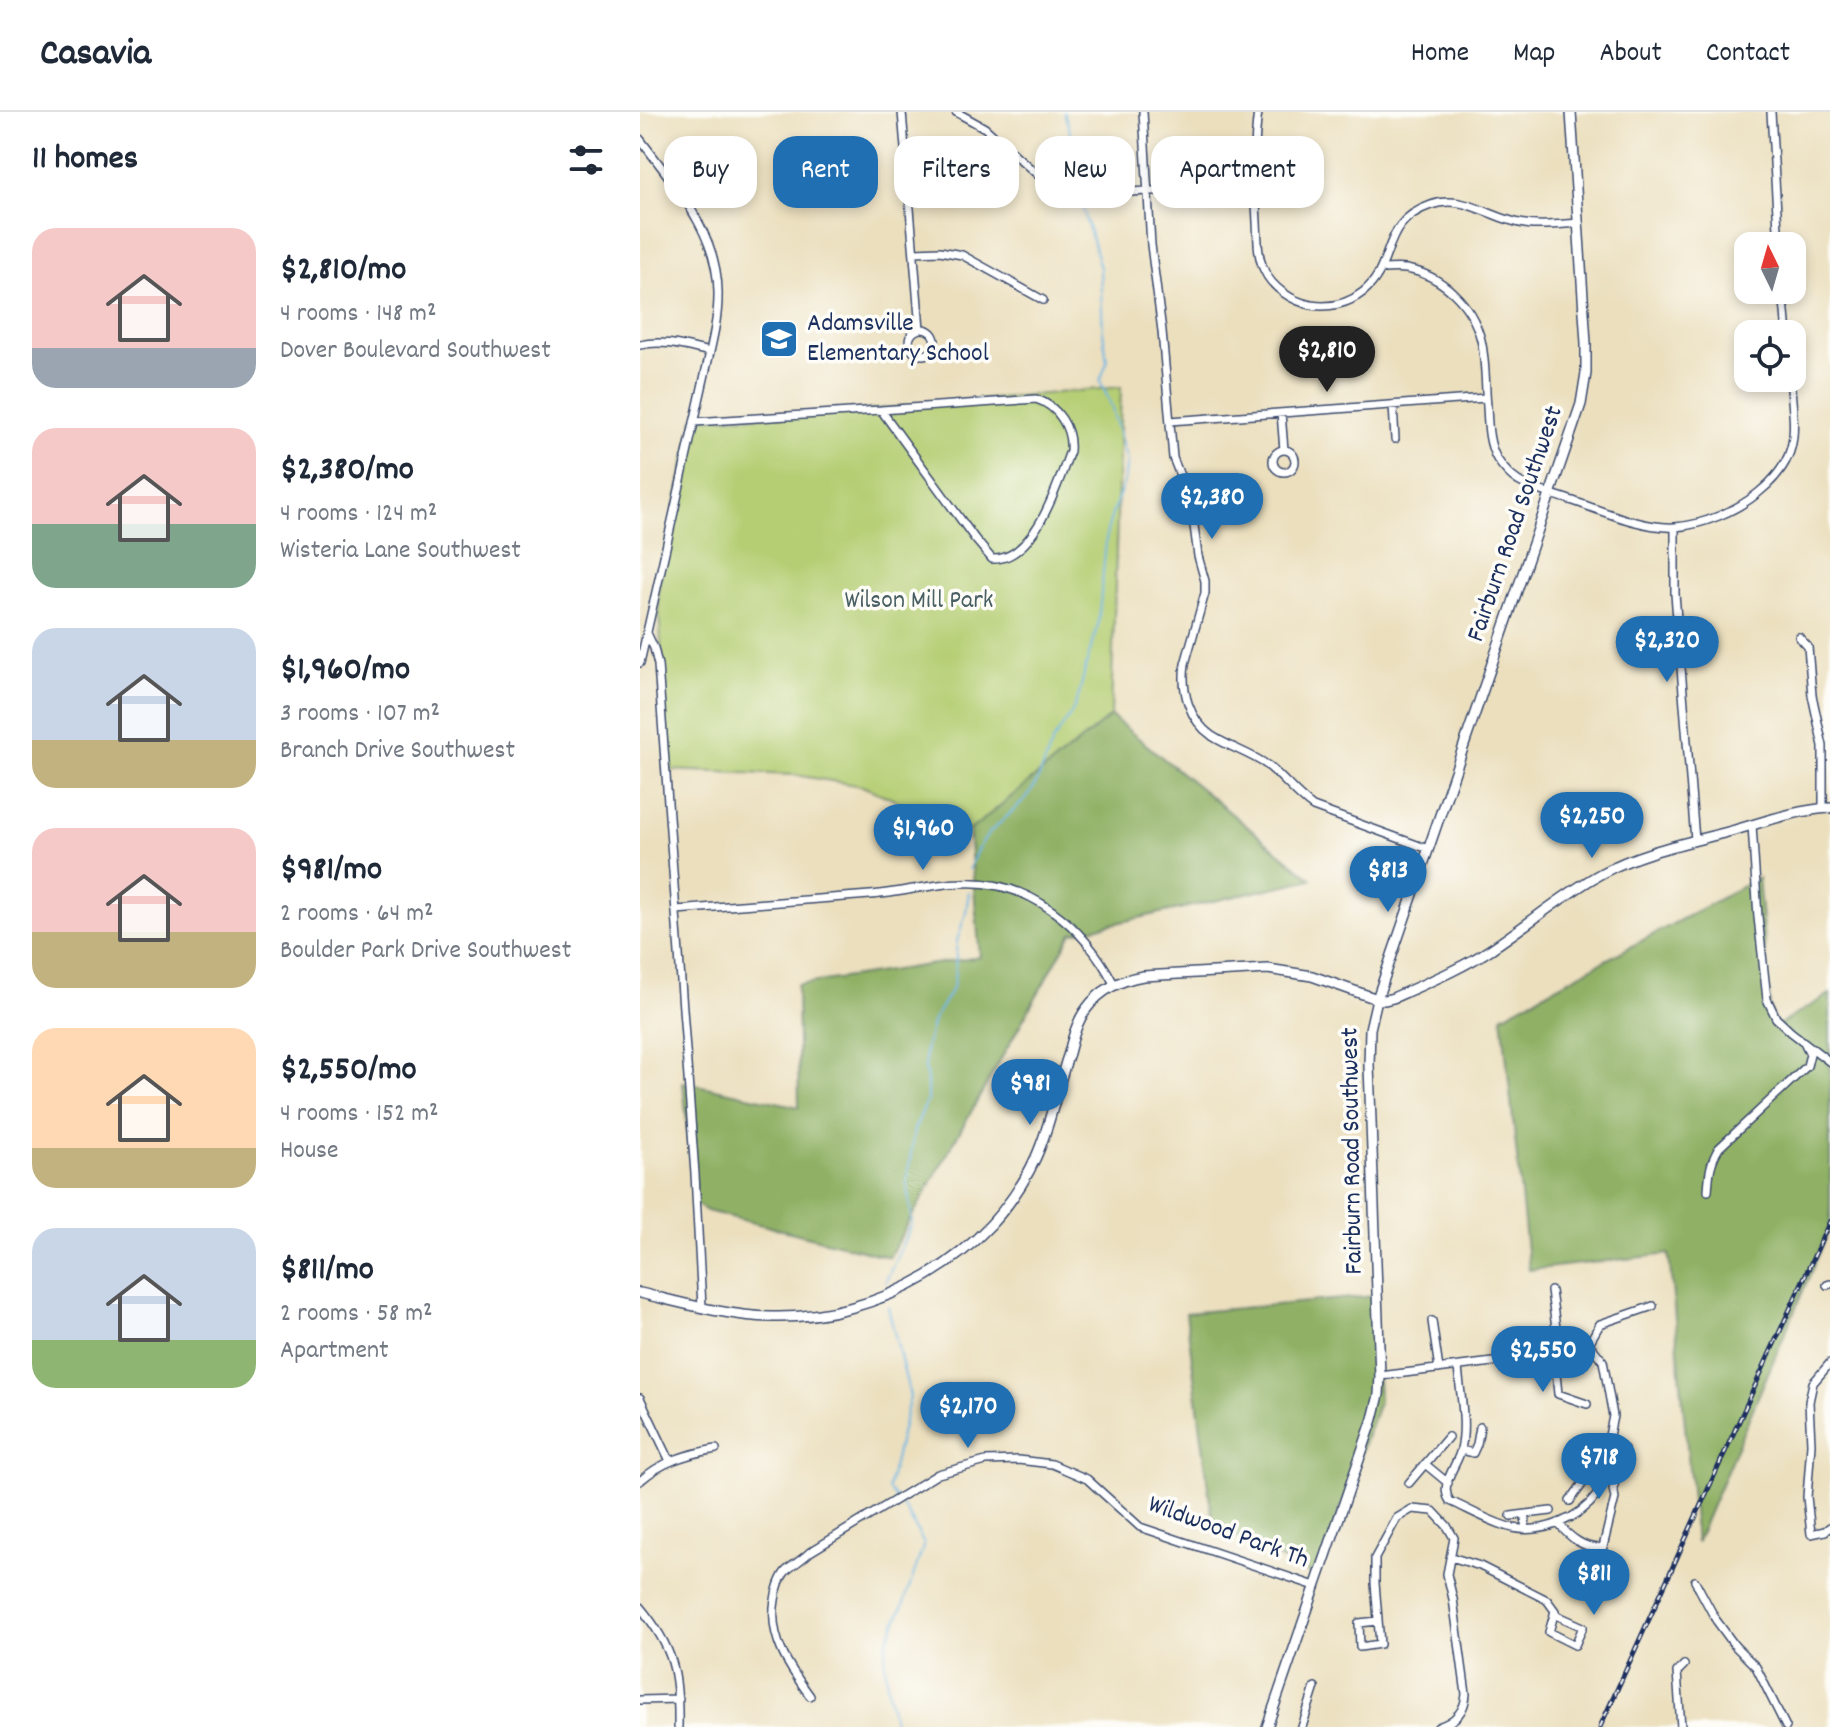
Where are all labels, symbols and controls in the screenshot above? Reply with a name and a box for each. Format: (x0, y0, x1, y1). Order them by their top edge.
text: Casavia (40, 28, 151, 83)
text: Home (1411, 35, 1469, 75)
text: Map (1513, 35, 1555, 75)
text: About (1599, 35, 1662, 75)
text: Contact (1706, 35, 1790, 75)
text: 11 homes (32, 136, 138, 185)
chip: Buy (664, 136, 757, 208)
chip: Rent (773, 136, 878, 208)
chip: Filters (894, 136, 1019, 208)
chip: New (1035, 136, 1135, 208)
chip: Apartment (1151, 136, 1324, 208)
icon: filters (564, 138, 608, 182)
north arrow (1734, 232, 1806, 304)
map controls (1734, 232, 1806, 392)
text: $2,810/mo (280, 247, 406, 296)
icon: home (96, 260, 192, 356)
text: 4 rooms · 148 m² (280, 296, 436, 333)
place label: Adamsville Elementary School (807, 306, 989, 373)
school or university icon: Adamsville Elementary School (758, 318, 800, 360)
button: locate (1734, 320, 1806, 392)
pin: $2,810 (1262, 326, 1392, 394)
text: Dover Boulevard Southwest (280, 333, 551, 370)
text: $2,810 (1297, 333, 1357, 370)
street label: Fairburn Road Southwest (1458, 401, 1574, 647)
text: $2,380/mo (280, 447, 414, 496)
icon: home (96, 460, 192, 556)
pin: $2,380 (1147, 473, 1277, 541)
text: $2,380 (1179, 480, 1245, 517)
text: 4 rooms · 124 m² (280, 496, 437, 533)
text: Wisteria Lane Southwest (280, 533, 521, 570)
park label: Wilson Mill Park (845, 583, 993, 620)
pin: $2,320 (1602, 616, 1732, 684)
text: $2,320 (1634, 623, 1700, 660)
text: $1,960/mo (280, 647, 410, 696)
icon: home (96, 660, 192, 756)
text: 3 rooms · 107 m² (280, 696, 440, 733)
text: Branch Drive Southwest (280, 733, 515, 770)
pin: $2,250 (1527, 792, 1657, 860)
text: $2,250 (1558, 799, 1626, 836)
pin: $1,960 (858, 804, 988, 872)
text: $1,960 (892, 811, 954, 848)
pin: $813 (1341, 846, 1435, 914)
text: $981/mo (280, 847, 382, 896)
text: $813 (1368, 853, 1408, 890)
icon: home (96, 860, 192, 956)
text: 2 rooms · 64 m² (280, 896, 434, 933)
text: Boulder Park Drive Southwest (280, 933, 571, 970)
street label: Fairburn Road Southwest (1332, 1027, 1374, 1275)
text: $2,550/mo (280, 1047, 417, 1096)
pin: $981 (983, 1059, 1077, 1127)
icon: home (96, 1060, 192, 1156)
text: $981 (1009, 1066, 1051, 1103)
text: 4 rooms · 152 m² (280, 1096, 439, 1133)
text: House (280, 1133, 338, 1170)
text: $811/mo (280, 1247, 374, 1296)
icon: home (96, 1260, 192, 1356)
text: 2 rooms · 58 m² (280, 1296, 433, 1333)
pin: $2,550 (1478, 1326, 1608, 1394)
text: Apartment (280, 1333, 389, 1370)
text: $2,550 (1509, 1333, 1577, 1370)
pin: $2,170 (903, 1382, 1033, 1450)
text: $2,170 (938, 1389, 998, 1426)
pin: $718 (1552, 1433, 1646, 1501)
text: $718 (1579, 1440, 1619, 1477)
street label: Wildwood Park Th (1142, 1487, 1314, 1579)
pin: $811 (1547, 1549, 1641, 1617)
text: $811 (1577, 1556, 1612, 1593)

